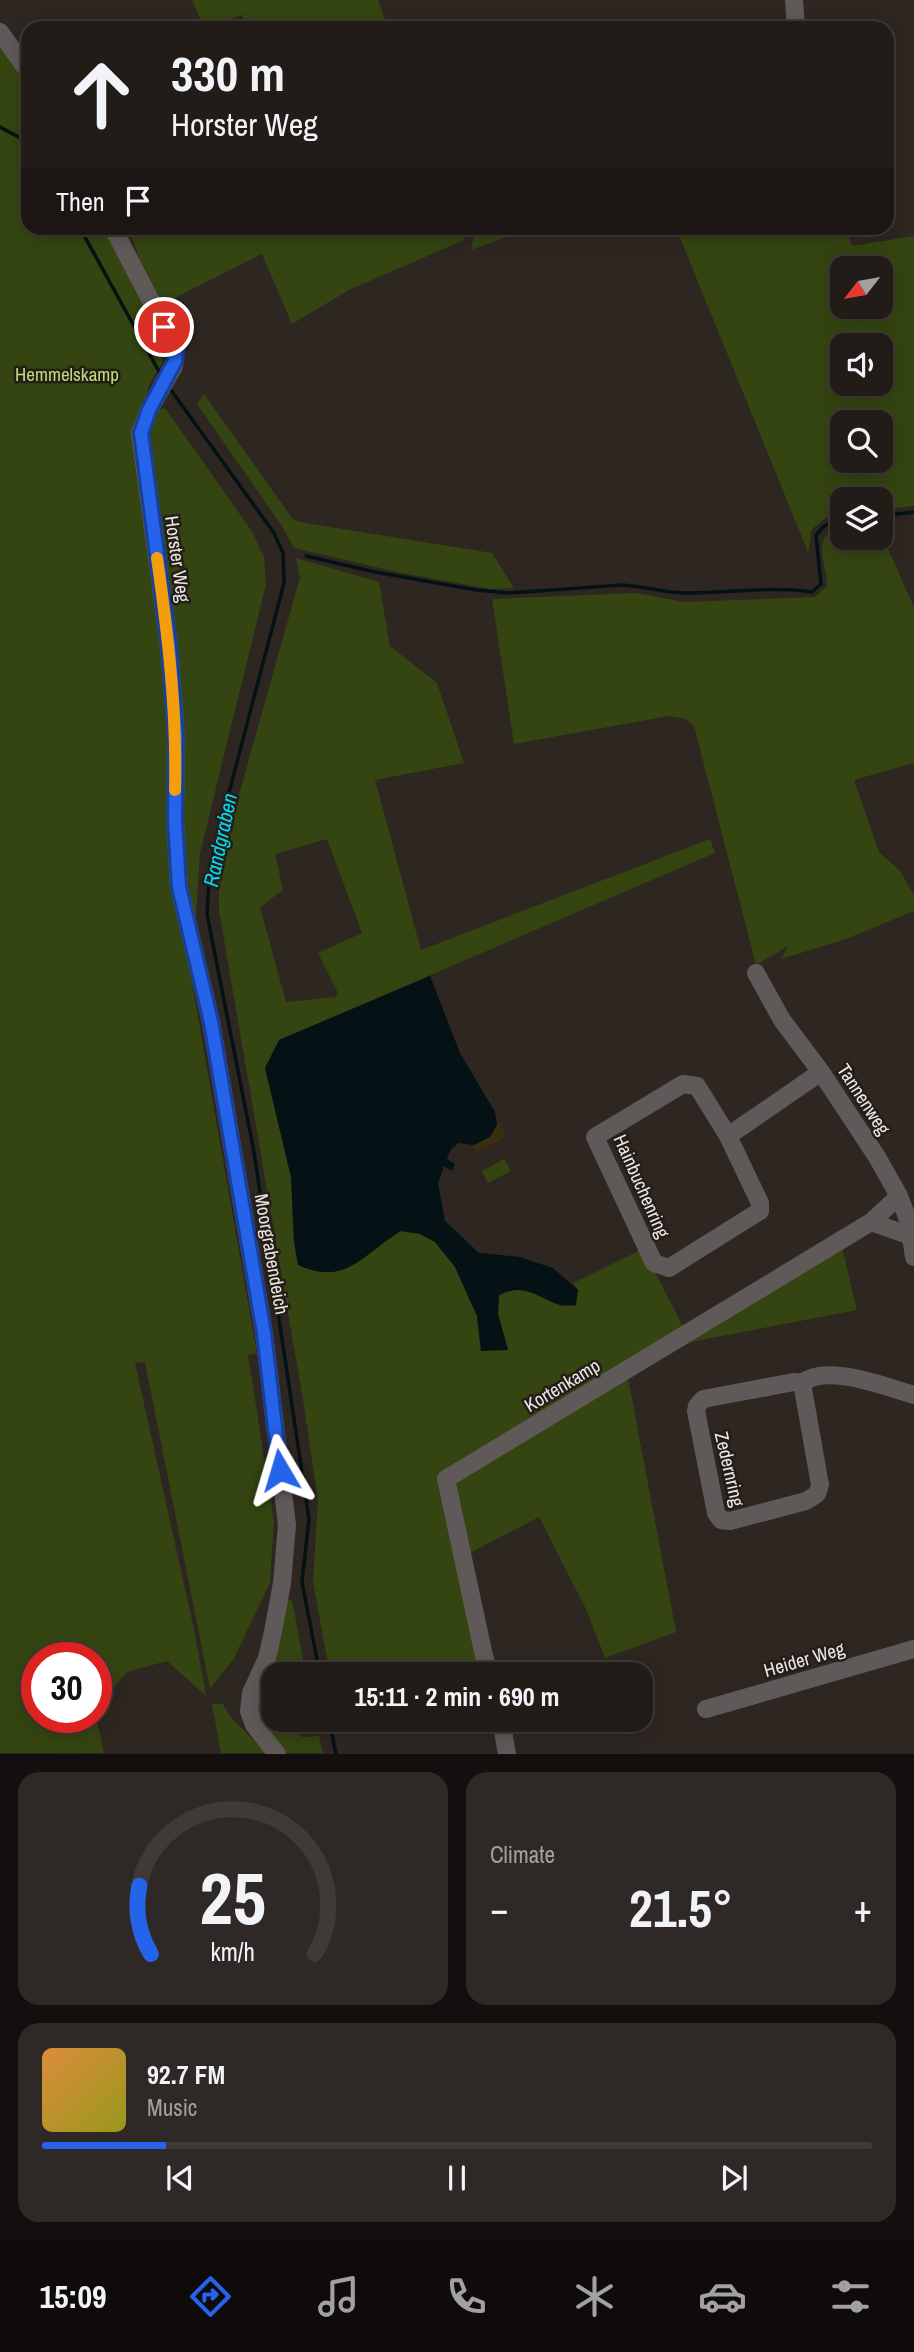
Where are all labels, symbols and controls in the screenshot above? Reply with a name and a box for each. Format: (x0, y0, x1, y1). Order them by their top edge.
text: 330 m (171, 40, 285, 106)
icon: ahead (56, 49, 147, 140)
text: Horster Weg (171, 103, 318, 146)
icon: arrive (119, 182, 157, 220)
text: Then (56, 184, 105, 219)
north arrow (830, 256, 892, 318)
map controls (830, 256, 893, 550)
pin (134, 297, 194, 357)
icon: arrive (145, 308, 183, 346)
button: sound (830, 333, 893, 396)
park label: Hemmelskamp (15, 361, 119, 387)
button: search (830, 410, 893, 473)
button: layers (830, 487, 893, 550)
street label: Horster Weg (159, 514, 197, 604)
water label: Randgraben (196, 791, 244, 889)
street label: Tannenweg (831, 1058, 897, 1140)
street label: Hainbuchenring (608, 1130, 677, 1242)
street label: Moorgrabendeich (249, 1192, 295, 1316)
street label: Kortenkamp (519, 1352, 605, 1418)
street label: Zedernring (709, 1429, 751, 1509)
position arrow (243, 1433, 317, 1507)
street label: Heider Weg (761, 1635, 848, 1683)
speed limit sign: 30 (21, 1642, 112, 1733)
text: 15:11 · 2 min · 690 m (354, 1679, 560, 1714)
text: Climate (490, 1839, 555, 1870)
text: 25 (200, 1850, 266, 1948)
text: 21.5° (629, 1873, 733, 1943)
text: − (490, 1883, 508, 1934)
text: + (854, 1883, 872, 1934)
text: km/h (211, 1935, 255, 1969)
text: 92.7 FM (147, 2057, 225, 2092)
text: Music (147, 2092, 197, 2123)
icon: previous (161, 2159, 199, 2197)
icon: pause (438, 2159, 476, 2197)
icon: next (715, 2159, 753, 2197)
icon: directions (186, 2272, 235, 2321)
icon: music (314, 2272, 363, 2321)
icon: phone (442, 2272, 491, 2321)
icon: climate (570, 2272, 619, 2321)
icon: car (698, 2272, 747, 2321)
icon: filters (826, 2272, 875, 2321)
text: 15:09 (39, 2275, 107, 2318)

